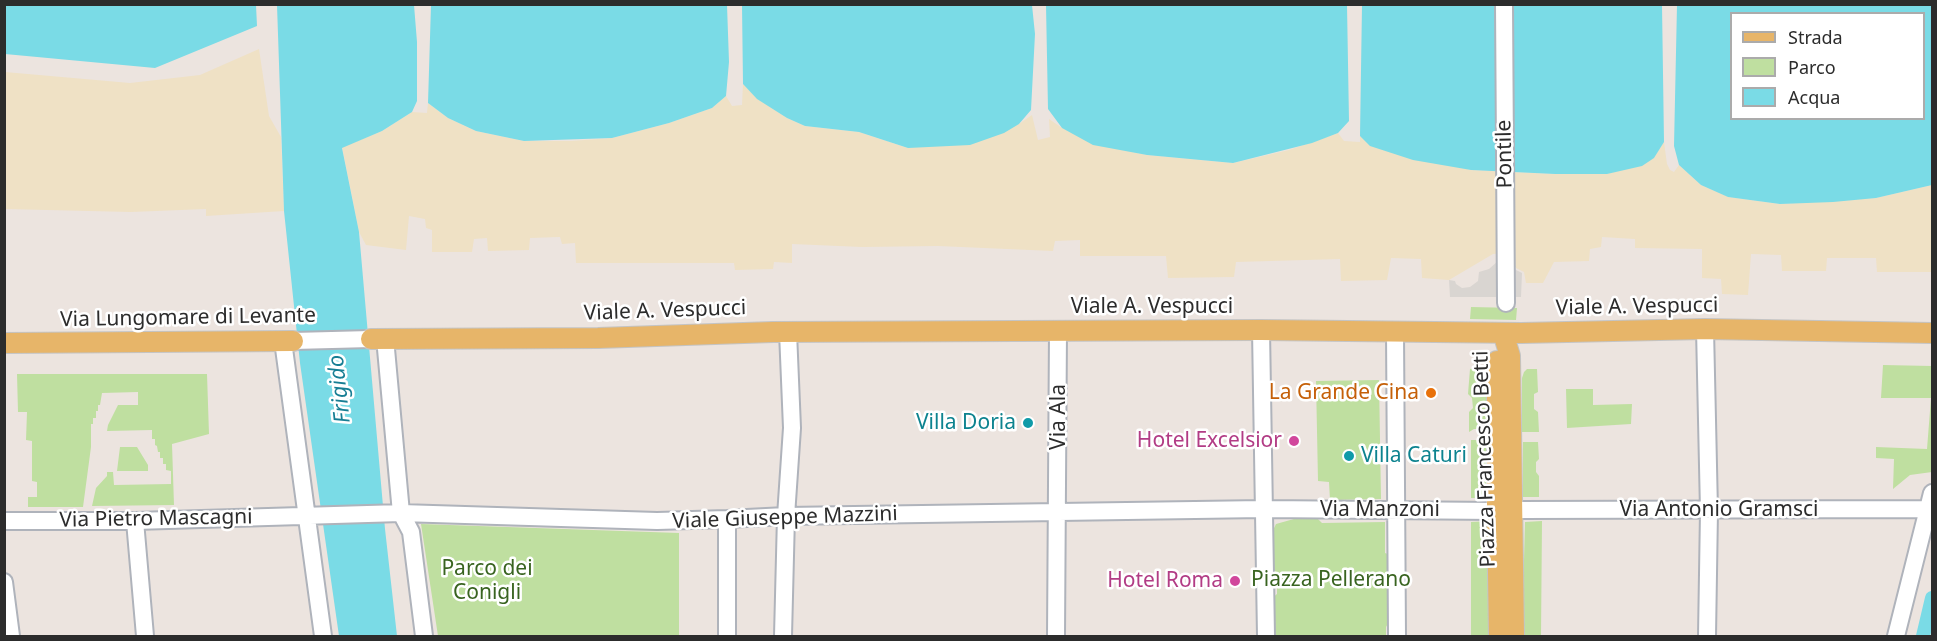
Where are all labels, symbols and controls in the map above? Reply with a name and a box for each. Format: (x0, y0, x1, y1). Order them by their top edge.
legend (1730, 12, 1925, 120)
text: Strada (1788, 25, 1843, 49)
text: Parco (1788, 55, 1836, 79)
text: Acqua (1788, 85, 1840, 109)
street label: Pontile (1492, 119, 1518, 189)
street label: Viale A. Vespucci (1556, 293, 1718, 321)
street label: Viale A. Vespucci (1071, 294, 1233, 320)
street label: Viale A. Vespucci (583, 296, 747, 326)
street label: Via Lungomare di Levante (60, 303, 316, 333)
street label: Piazza Francesco Betti (1469, 350, 1501, 568)
water label: Frigido (323, 354, 357, 424)
place label: La Grande Cina (1269, 380, 1419, 406)
street label: Via Ala (1046, 384, 1072, 450)
marker: La Grande Cina (1424, 386, 1438, 400)
place label: Villa Doria (916, 410, 1016, 436)
marker: Villa Doria (1021, 416, 1035, 430)
place label: Hotel Excelsior (1137, 428, 1282, 454)
marker: Hotel Excelsior (1287, 434, 1301, 448)
place label: Villa Caturi (1361, 443, 1467, 469)
marker: Villa Caturi (1342, 449, 1356, 463)
street label: Via Manzoni (1320, 497, 1440, 523)
street label: Via Antonio Gramsci (1619, 497, 1819, 523)
street label: Viale Giuseppe Mazzini (672, 501, 898, 535)
street label: Via Pietro Mascagni (59, 505, 253, 533)
park label: Parco dei Conigli (441, 556, 533, 606)
park label: Piazza Pellerano (1251, 567, 1411, 593)
place label: Hotel Roma (1107, 568, 1223, 594)
marker: Hotel Roma (1228, 574, 1242, 588)

